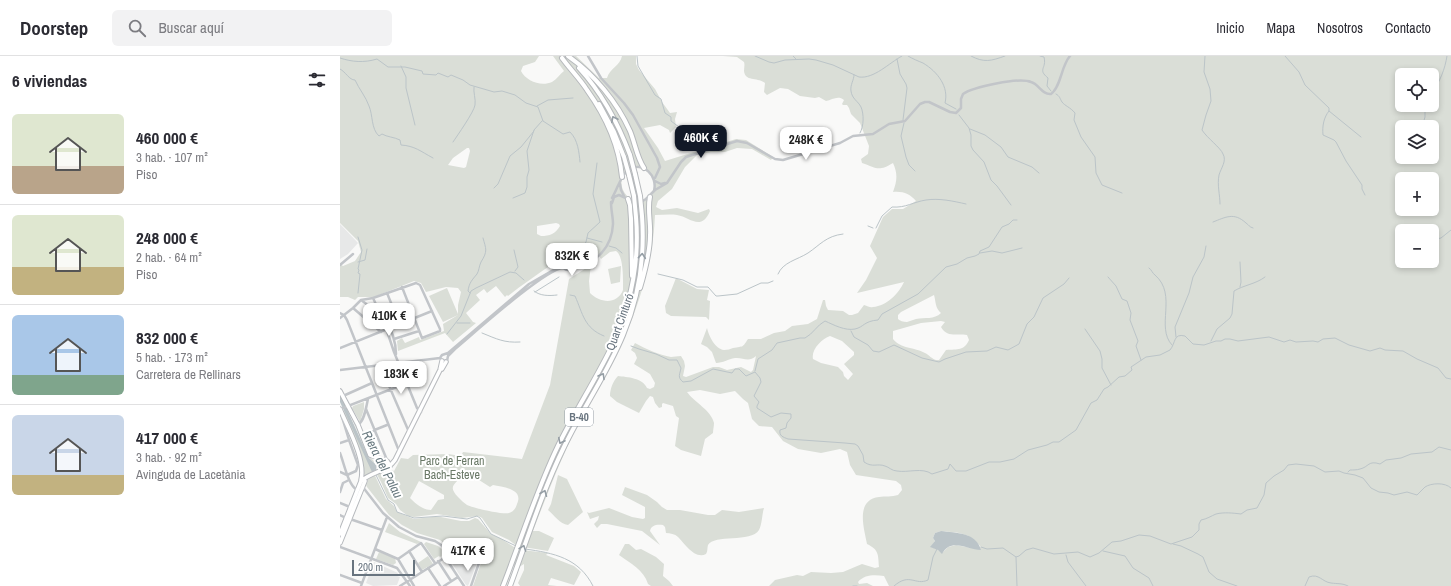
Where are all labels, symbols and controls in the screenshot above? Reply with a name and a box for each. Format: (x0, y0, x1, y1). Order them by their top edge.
search box (112, 10, 392, 46)
text: Doorstep (20, 15, 88, 41)
icon: search (126, 17, 148, 39)
text: Buscar aquí (158, 17, 224, 38)
text: Inicio (1216, 19, 1244, 37)
text: Mapa (1266, 19, 1295, 37)
text: Nosotros (1317, 19, 1363, 37)
text: Contacto (1385, 19, 1431, 37)
map controls (1395, 68, 1439, 268)
button: locate (1395, 68, 1439, 112)
text: 6 viviendas (12, 69, 87, 92)
icon: filters (306, 69, 328, 91)
one-way arrow (611, 116, 619, 124)
button: layers (1395, 120, 1439, 164)
pin: 460K € (668, 125, 734, 159)
text: 460 000 € (136, 126, 198, 149)
pin: 248K € (773, 127, 839, 161)
text: 460K € (684, 129, 718, 146)
icon: home (44, 130, 92, 178)
text: 248K € (789, 131, 823, 148)
text: 3 hab. · 107 m² (136, 149, 208, 166)
text: Piso (136, 166, 157, 183)
button: + (1395, 172, 1439, 216)
button: − (1395, 224, 1439, 268)
text: 248 000 € (136, 226, 198, 249)
icon: home (44, 231, 92, 279)
pin: 832K € (539, 243, 605, 277)
text: 832K € (555, 247, 589, 264)
text: 2 hab. · 64 m² (136, 249, 202, 266)
one-way arrow (638, 253, 647, 259)
text: Piso (136, 266, 157, 283)
street label: Quart Cinturó (602, 291, 638, 353)
pin: 410K € (356, 303, 422, 337)
text: 410K € (372, 307, 406, 324)
text: 832 000 € (136, 326, 198, 349)
icon: home (44, 331, 92, 379)
text: 5 hab. · 173 m² (136, 349, 208, 366)
pin: 183K € (368, 361, 434, 395)
text: 183K € (384, 365, 418, 382)
text: Carretera de Rellinars (136, 366, 241, 383)
one-way arrow (597, 373, 605, 381)
road number: B-40 (565, 408, 593, 426)
text: 417 000 € (136, 426, 198, 449)
water label: Riera del Palau (358, 428, 407, 501)
icon: home (44, 431, 92, 479)
one-way arrow (558, 437, 566, 444)
text: 3 hab. · 92 m² (136, 449, 202, 466)
park label: Parc de Ferran Bach-Esteve (419, 453, 485, 483)
text: Avinguda de Lacetània (136, 466, 245, 483)
one-way arrow (540, 489, 548, 496)
pin: 417K € (435, 538, 501, 572)
text: 417K € (451, 542, 485, 559)
one-way arrow (519, 544, 527, 551)
scale bar (352, 558, 415, 577)
text: 200 m (358, 560, 383, 574)

